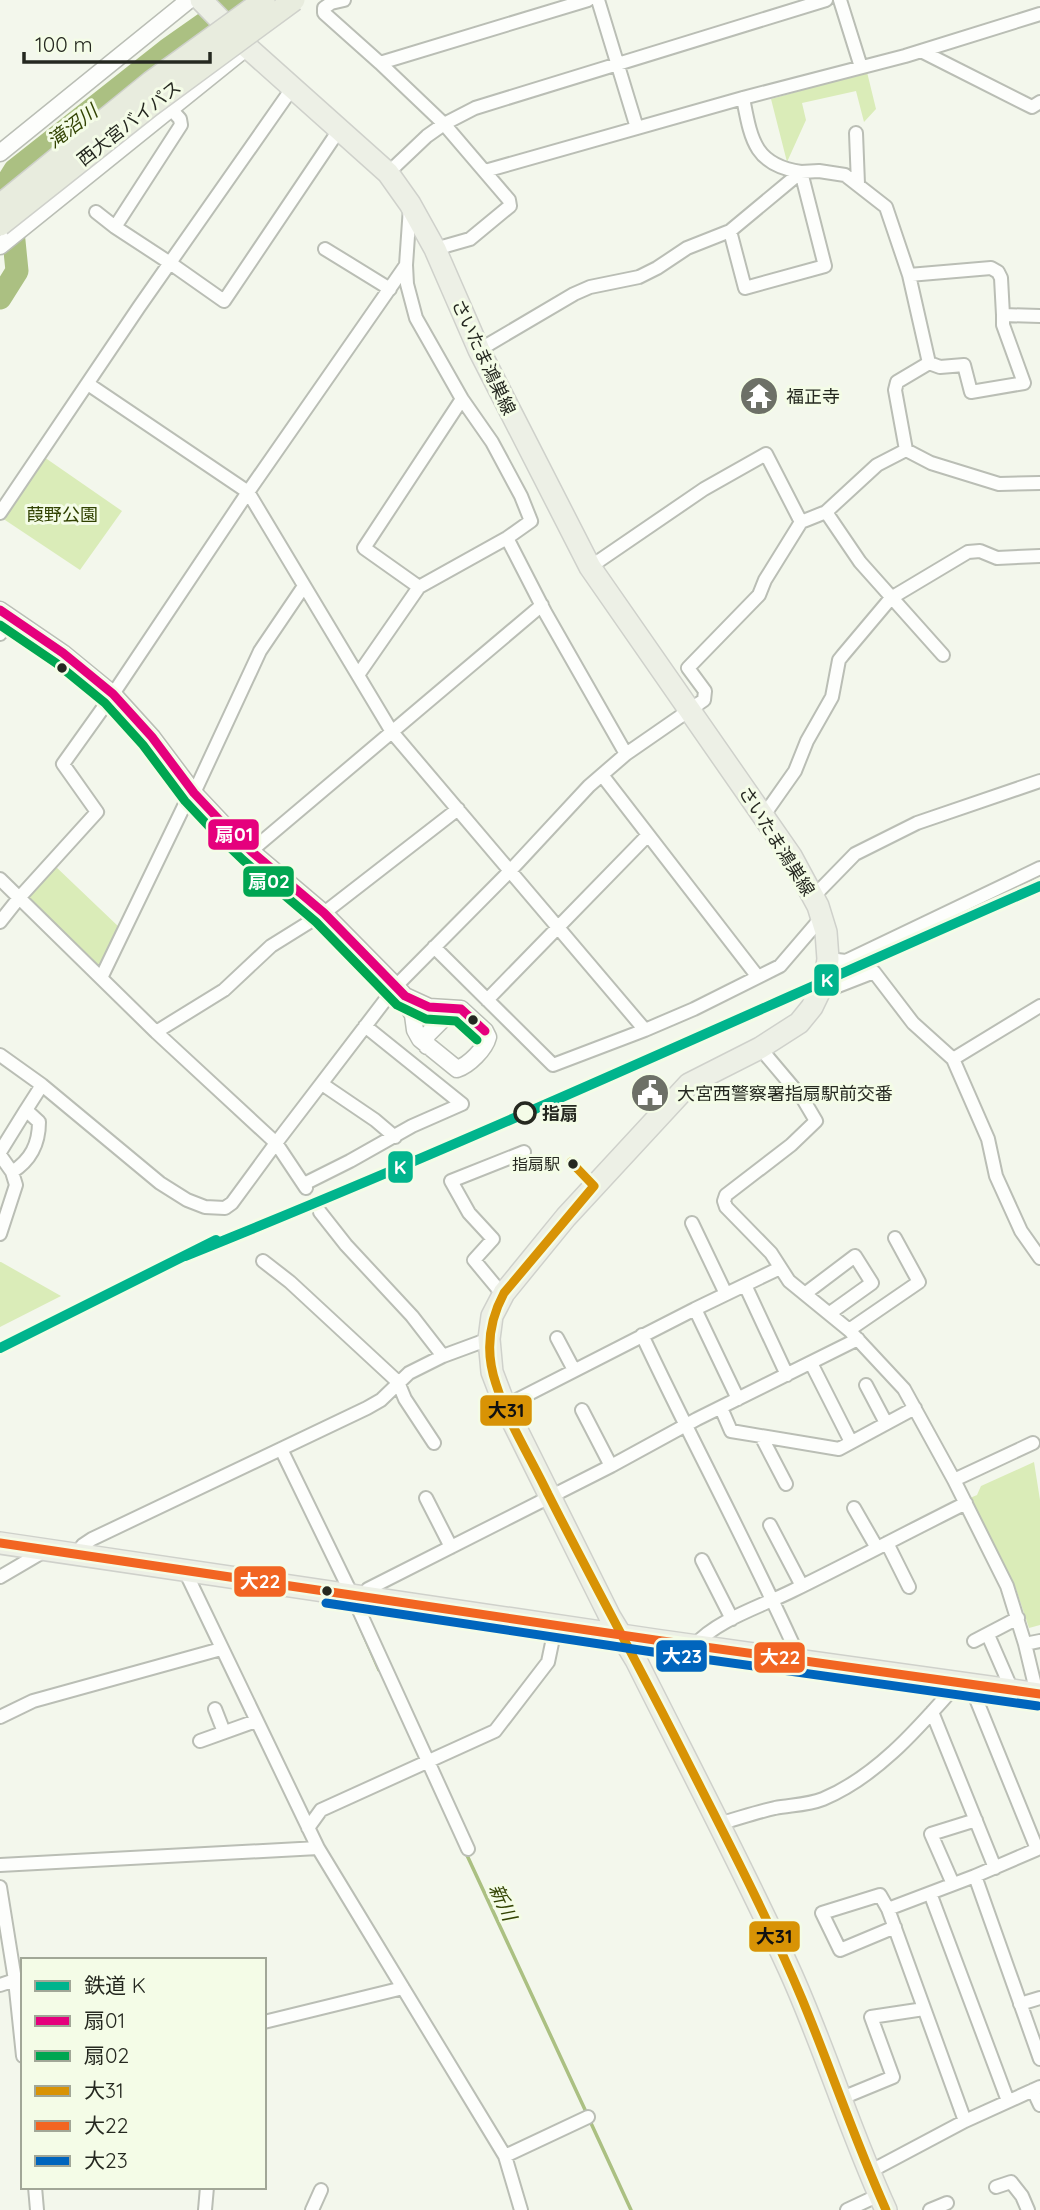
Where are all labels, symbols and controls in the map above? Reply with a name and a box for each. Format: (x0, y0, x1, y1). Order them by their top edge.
scale bar (24, 21, 210, 65)
text: 100 m (35, 31, 93, 57)
street label: 西大宮バイパス (72, 75, 186, 171)
water label: 滝沼川 (42, 98, 104, 153)
street label: さいたま鴻巣線 (447, 295, 521, 419)
temple icon: 福正寺 (738, 375, 780, 417)
place label: 福正寺 (786, 385, 840, 408)
park label: 葭野公園 (26, 503, 98, 526)
unlabelled marker (55, 661, 69, 675)
street label: さいたま鴻巣線 (734, 782, 820, 900)
line badge: 扇01 (207, 818, 260, 851)
text: 扇01 (215, 822, 253, 846)
line badge: 扇02 (242, 865, 295, 898)
text: 扇02 (248, 869, 290, 893)
line badge: K (813, 963, 840, 997)
text: K (821, 968, 833, 992)
unlabelled marker (466, 1013, 480, 1027)
public building icon: 大宮西警察署指扇駅前交番 (629, 1072, 671, 1114)
place label: 大宮西警察署指扇駅前交番 (677, 1082, 893, 1105)
marker: 指扇 (514, 1102, 536, 1124)
place label: 指扇 (542, 1102, 578, 1125)
line badge: K (387, 1150, 414, 1184)
place label: 指扇駅 (512, 1154, 560, 1174)
text: K (394, 1155, 406, 1179)
marker: 指扇駅 (566, 1157, 580, 1171)
line badge: 大31 (479, 1394, 533, 1427)
text: 大31 (488, 1398, 524, 1422)
line badge: 大22 (233, 1565, 287, 1598)
text: 大22 (240, 1569, 280, 1593)
unlabelled marker (320, 1584, 334, 1598)
line badge: 大23 (655, 1639, 708, 1673)
line badge: 大22 (753, 1641, 806, 1674)
text: 大23 (662, 1644, 702, 1668)
text: 大22 (760, 1645, 800, 1669)
water label: 新川 (484, 1880, 523, 1926)
line badge: 大31 (748, 1920, 801, 1953)
text: 大31 (756, 1924, 792, 1948)
legend (21, 1958, 266, 2189)
text: 鉄道 K (84, 1972, 146, 1998)
text: 扇01 (84, 2007, 125, 2033)
text: 扇02 (84, 2042, 129, 2068)
text: 大31 (84, 2077, 124, 2103)
text: 大22 (84, 2112, 128, 2138)
text: 大23 (84, 2147, 128, 2173)

